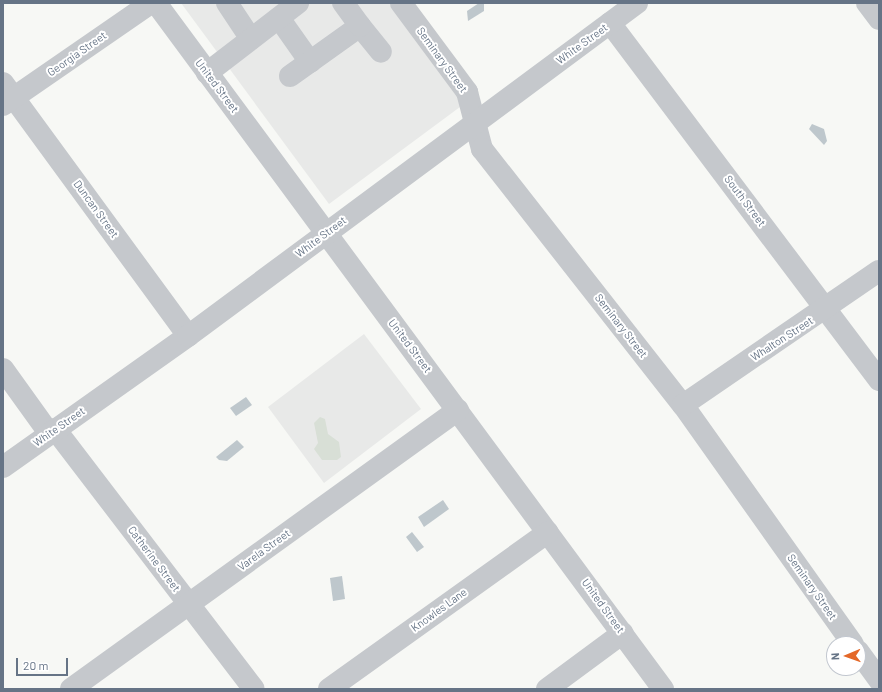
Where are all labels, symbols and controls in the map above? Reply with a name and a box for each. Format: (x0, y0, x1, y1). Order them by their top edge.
street label: White Street (554, 21, 610, 67)
street label: Seminary Street (414, 25, 470, 95)
street label: Georgia Street (45, 29, 109, 79)
street label: United Street (193, 57, 241, 115)
street label: South Street (722, 173, 768, 229)
street label: Duncan Street (71, 178, 121, 240)
street label: White Street (293, 214, 349, 260)
street label: Seminary Street (592, 291, 650, 361)
street label: Whalton Street (748, 314, 816, 364)
street label: United Street (386, 317, 434, 375)
street label: White Street (31, 404, 87, 450)
street label: Catherine Street (125, 524, 183, 594)
street label: Varela Street (235, 527, 293, 573)
street label: Seminary Street (784, 552, 840, 622)
street label: United Street (579, 576, 627, 636)
street label: Knowles Lane (409, 585, 469, 635)
north arrow (826, 636, 866, 676)
scale bar (18, 650, 70, 676)
text: N (828, 653, 841, 660)
text: 20 m (23, 658, 49, 672)

